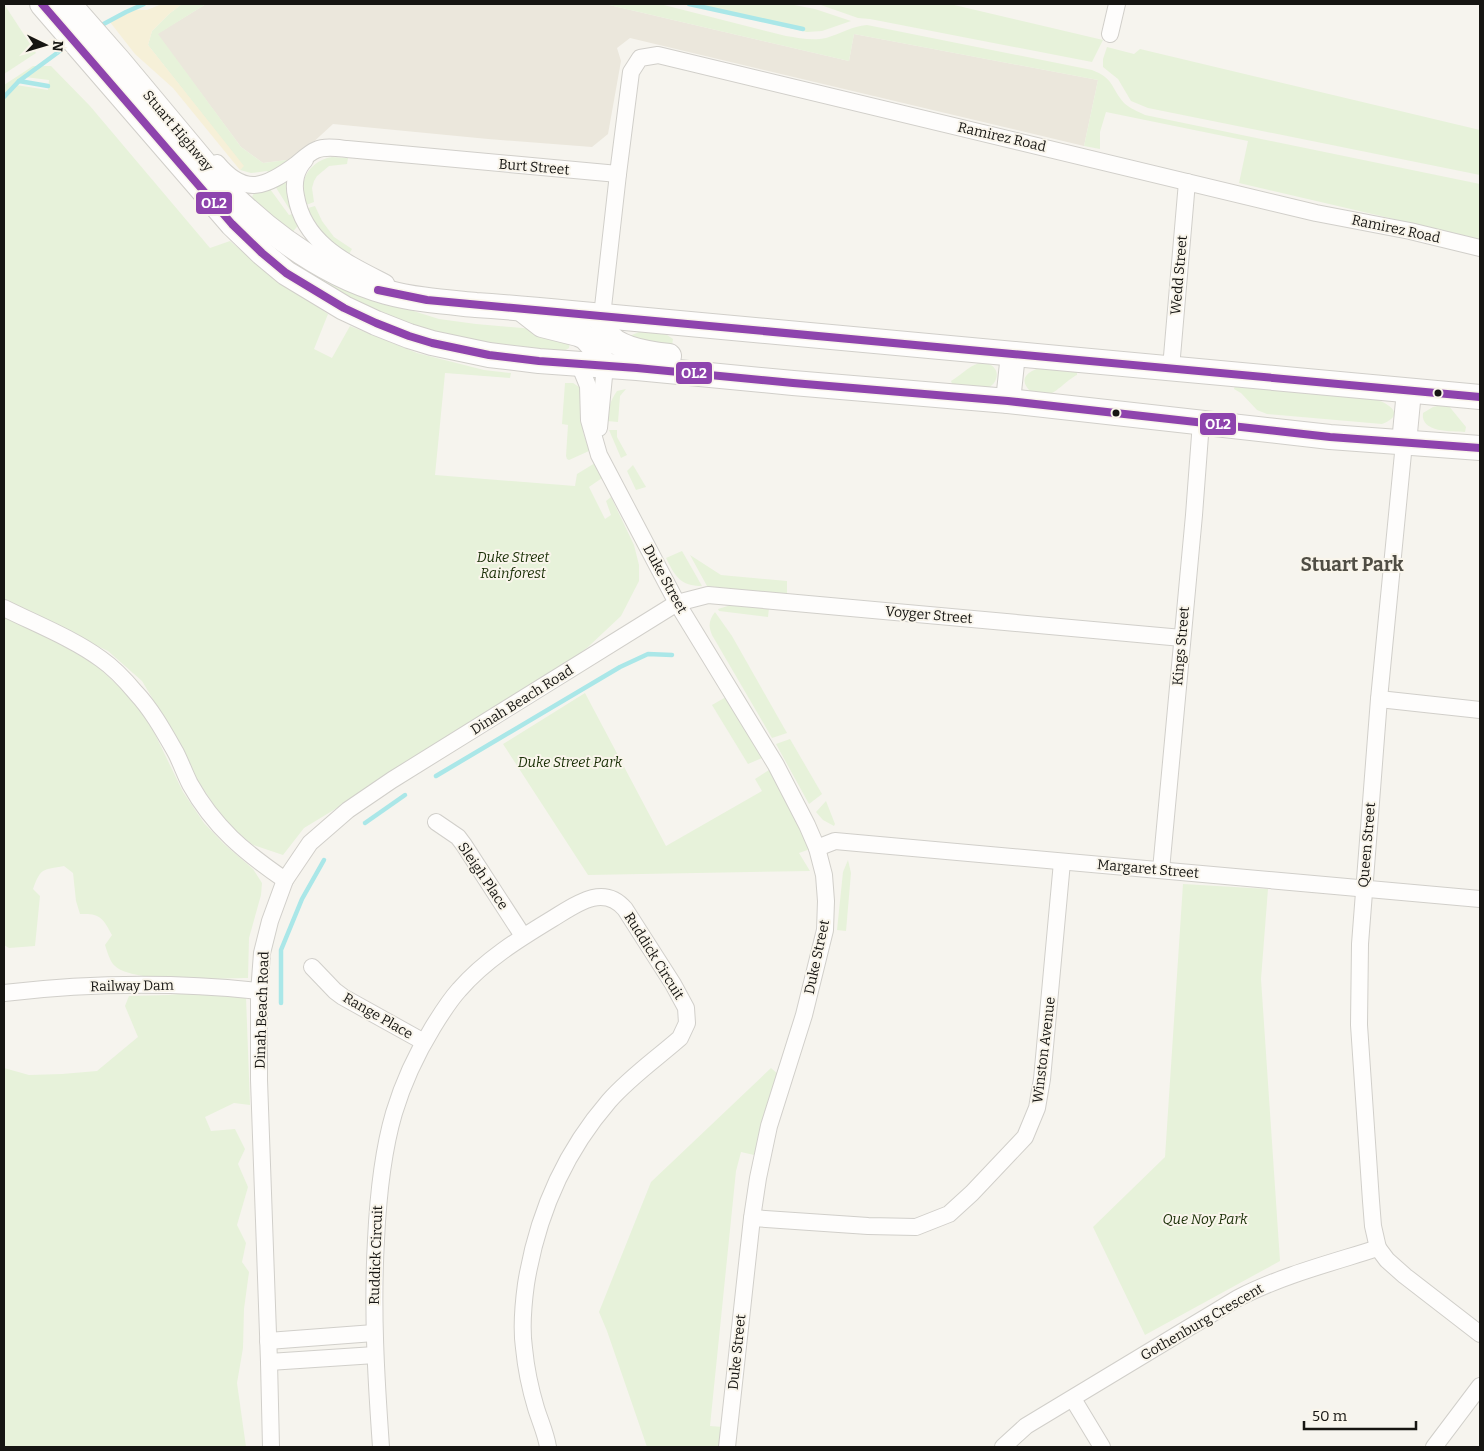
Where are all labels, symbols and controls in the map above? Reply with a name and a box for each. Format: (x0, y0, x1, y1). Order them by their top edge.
north arrow (20, 20, 70, 70)
text: N (48, 40, 66, 52)
street label: Stuart Highway (139, 87, 217, 175)
street label: Ramirez Road (956, 119, 1048, 155)
street label: Burt Street (498, 155, 570, 179)
line badge: OL2 (195, 191, 233, 215)
text: OL2 (201, 195, 227, 212)
street label: Ramirez Road (1350, 211, 1442, 247)
street label: Wedd Street (1167, 234, 1191, 316)
line badge: OL2 (675, 361, 713, 385)
text: OL2 (681, 365, 707, 382)
unlabelled marker (1433, 388, 1443, 398)
unlabelled marker (1111, 408, 1121, 418)
line badge: OL2 (1199, 412, 1237, 436)
text: OL2 (1205, 416, 1231, 433)
street label: Duke Street (639, 542, 691, 616)
park label: Duke Street Rainforest (477, 549, 550, 582)
district label: Stuart Park (1300, 553, 1404, 576)
street label: Voyger Street (885, 603, 973, 627)
street label: Kings Street (1169, 606, 1193, 686)
street label: Dinah Beach Road (468, 662, 576, 738)
park label: Duke Street Park (518, 754, 623, 771)
street label: Queen Street (1355, 802, 1379, 888)
street label: Sleigh Place (454, 839, 512, 913)
street label: Margaret Street (1096, 856, 1200, 882)
street label: Ruddick Circuit (620, 909, 688, 1003)
street label: Duke Street (801, 918, 833, 996)
street label: Dinah Beach Road (251, 951, 273, 1069)
street label: Railway Dam (90, 977, 175, 995)
street label: Range Place (340, 989, 416, 1043)
street label: Winston Avenue (1029, 996, 1059, 1104)
street label: Ruddick Circuit (366, 1205, 386, 1305)
park label: Que Noy Park (1162, 1211, 1248, 1228)
street label: Gothenburg Crescent (1137, 1280, 1267, 1364)
street label: Duke Street (725, 1313, 749, 1391)
scale bar (1304, 1398, 1416, 1430)
text: 50 m (1312, 1407, 1348, 1425)

